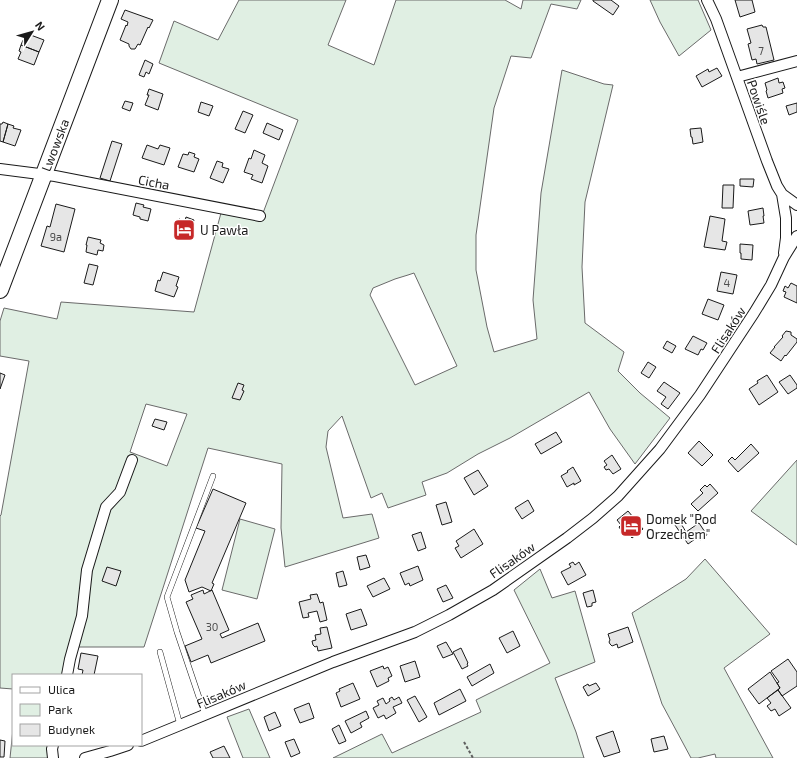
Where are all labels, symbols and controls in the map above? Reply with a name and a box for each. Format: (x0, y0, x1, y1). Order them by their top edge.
north arrow (12, 12, 52, 52)
text: N (33, 19, 48, 33)
house number: 7 (758, 44, 764, 57)
street label: Powiśle (744, 77, 774, 127)
street label: Lwowska (38, 116, 72, 174)
street label: Cicha (137, 171, 171, 193)
hotel icon: U Pawła (171, 217, 197, 243)
place label: U Pawła (200, 222, 248, 238)
house number: 9a (50, 230, 62, 243)
house number: 4 (724, 276, 731, 289)
street label: Flisaków (707, 303, 749, 356)
place label: Domek "Pod Orzechem" (646, 511, 717, 542)
hotel icon: Domek "Pod Orzechem" (618, 513, 644, 539)
street label: Flisaków (486, 538, 538, 582)
house number: 30 (206, 620, 218, 633)
legend (12, 674, 142, 746)
street label: Flisaków (194, 676, 248, 712)
text: Ulica (48, 682, 75, 696)
text: Park (48, 702, 73, 716)
text: Budynek (48, 722, 95, 736)

